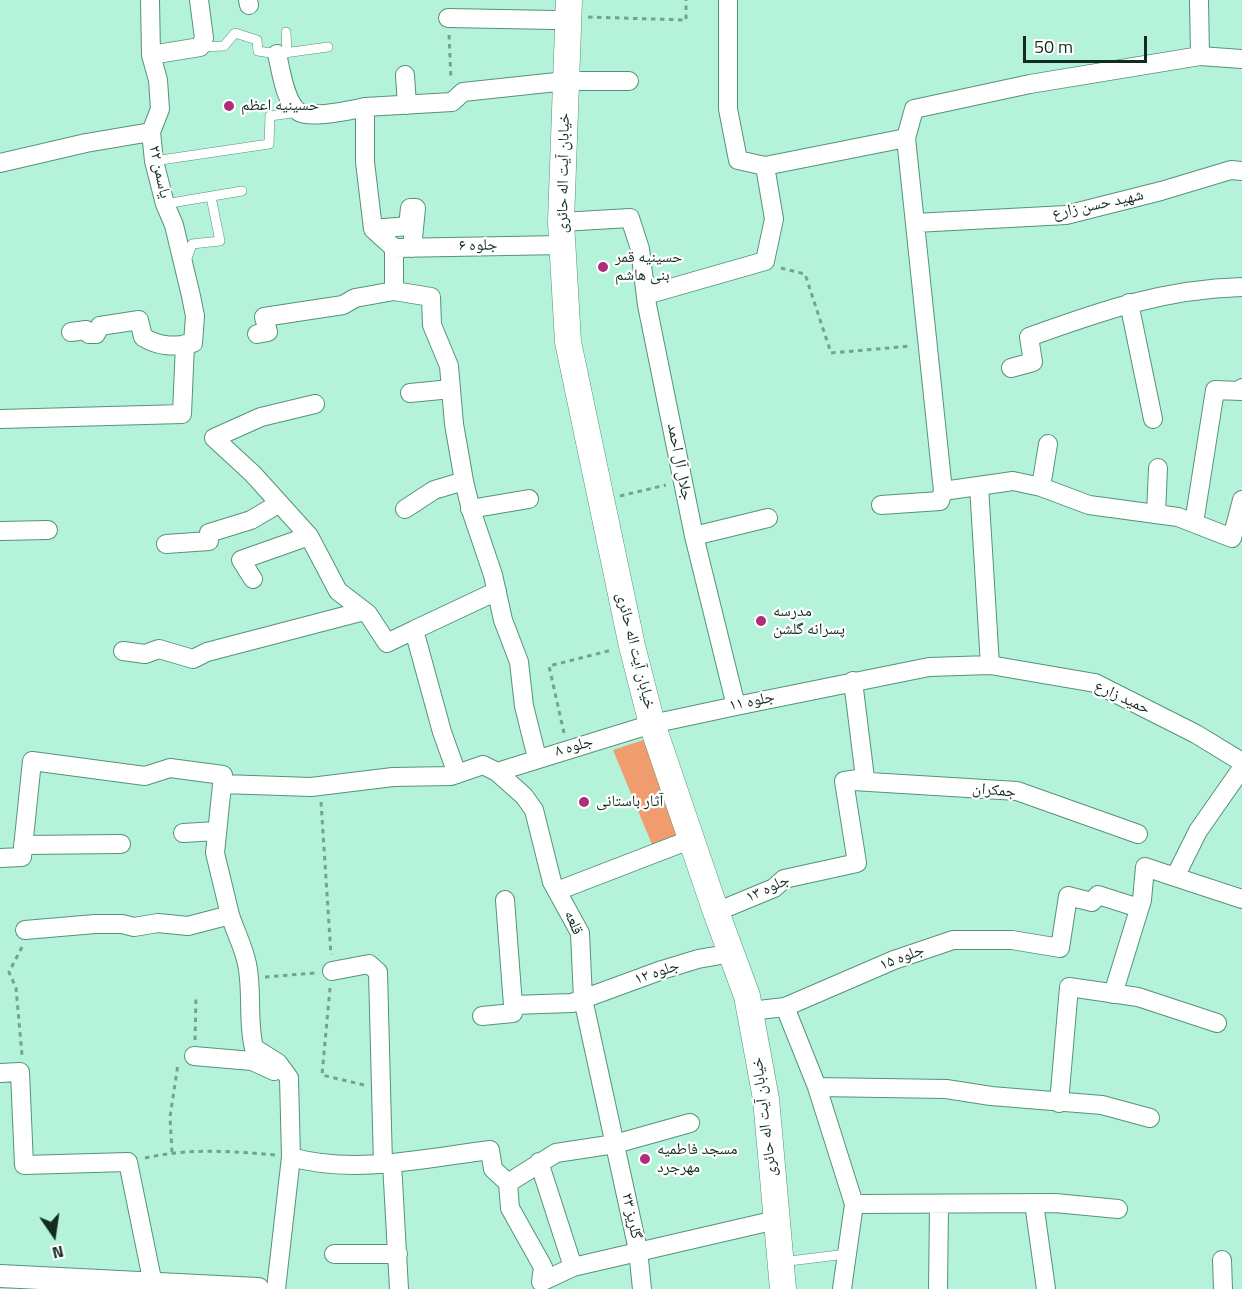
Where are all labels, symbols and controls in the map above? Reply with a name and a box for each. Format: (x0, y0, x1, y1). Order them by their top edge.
scale bar (1026, 24, 1150, 62)
text: 50 m (1034, 33, 1073, 60)
place label: حسینیه اعظم (241, 96, 319, 116)
marker: حسینیه اعظم (222, 99, 236, 113)
street label: خیابان آیت اله حائری (553, 113, 575, 233)
street label: یاسمن ۲۲ (144, 144, 174, 200)
street label: شهید حسن زارع (1051, 186, 1145, 224)
street label: جلوه ۶ (458, 236, 498, 256)
place label: حسینیه قمر بنی هاشم (615, 248, 683, 286)
marker: حسینیه قمر بنی هاشم (596, 260, 610, 274)
street label: جلال آل احمد (662, 422, 696, 502)
street label: خیابان آیت اله حائری (611, 590, 659, 712)
place label: مدرسه پسرانه گلشن (773, 602, 845, 640)
marker: مدرسه پسرانه گلشن (754, 614, 768, 628)
street label: حمید زارع (1091, 677, 1153, 719)
street label: جلوه ۱۱ (728, 688, 776, 716)
street label: جلوه ۸ (553, 732, 595, 762)
street label: جمکران (971, 780, 1017, 802)
place label: آثار باستانی (596, 792, 663, 812)
marker: آثار باستانی (577, 795, 591, 809)
street label: جلوه ۱۳ (743, 871, 793, 907)
street label: قلعه (559, 908, 587, 938)
street label: جلوه ۱۵ (877, 941, 927, 975)
street label: جلوه ۱۲ (632, 956, 682, 990)
street label: خیابان آیت اله حائری (748, 1056, 782, 1178)
place label: مسجد فاطمیه مهرجرد (657, 1140, 738, 1178)
marker: مسجد فاطمیه مهرجرد (638, 1152, 652, 1166)
street label: گلریز ۲۳ (617, 1191, 645, 1241)
north arrow (24, 1205, 84, 1265)
text: N (50, 1240, 66, 1265)

